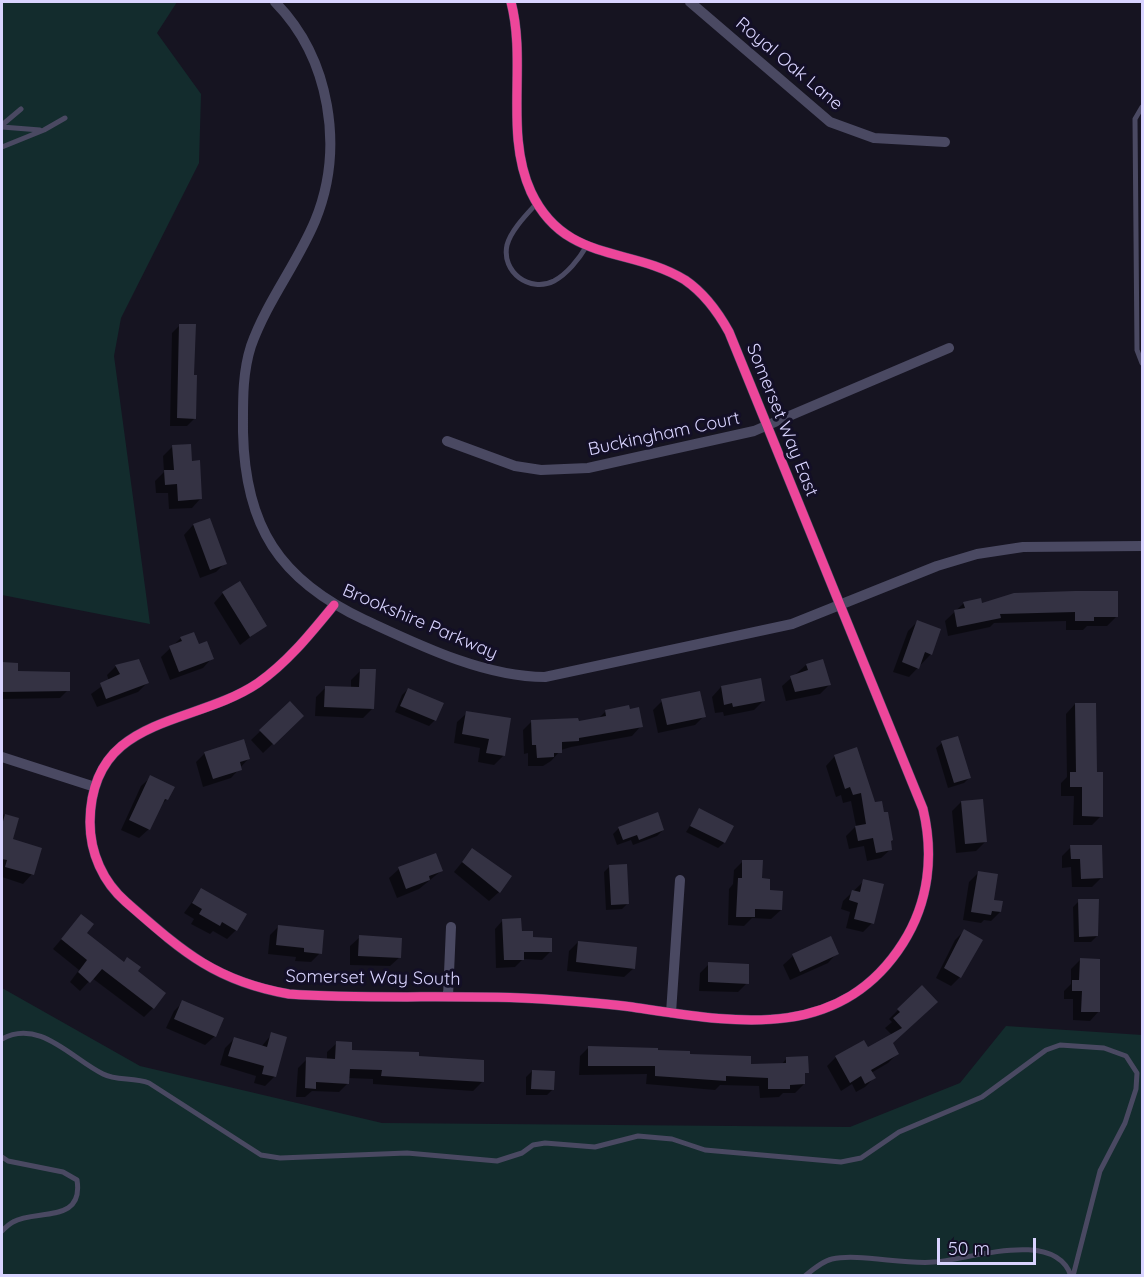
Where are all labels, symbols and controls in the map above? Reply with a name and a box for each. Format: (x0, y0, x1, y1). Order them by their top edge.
street label: Royal Oak Lane (731, 13, 847, 115)
street label: Somerset Way East (741, 340, 823, 500)
street label: Buckingham Court (586, 407, 742, 461)
street label: Brookshire Parkway (339, 580, 501, 664)
street label: Somerset Way South (285, 966, 461, 990)
scale bar (940, 1226, 1039, 1264)
text: 50 m (948, 1237, 990, 1260)

